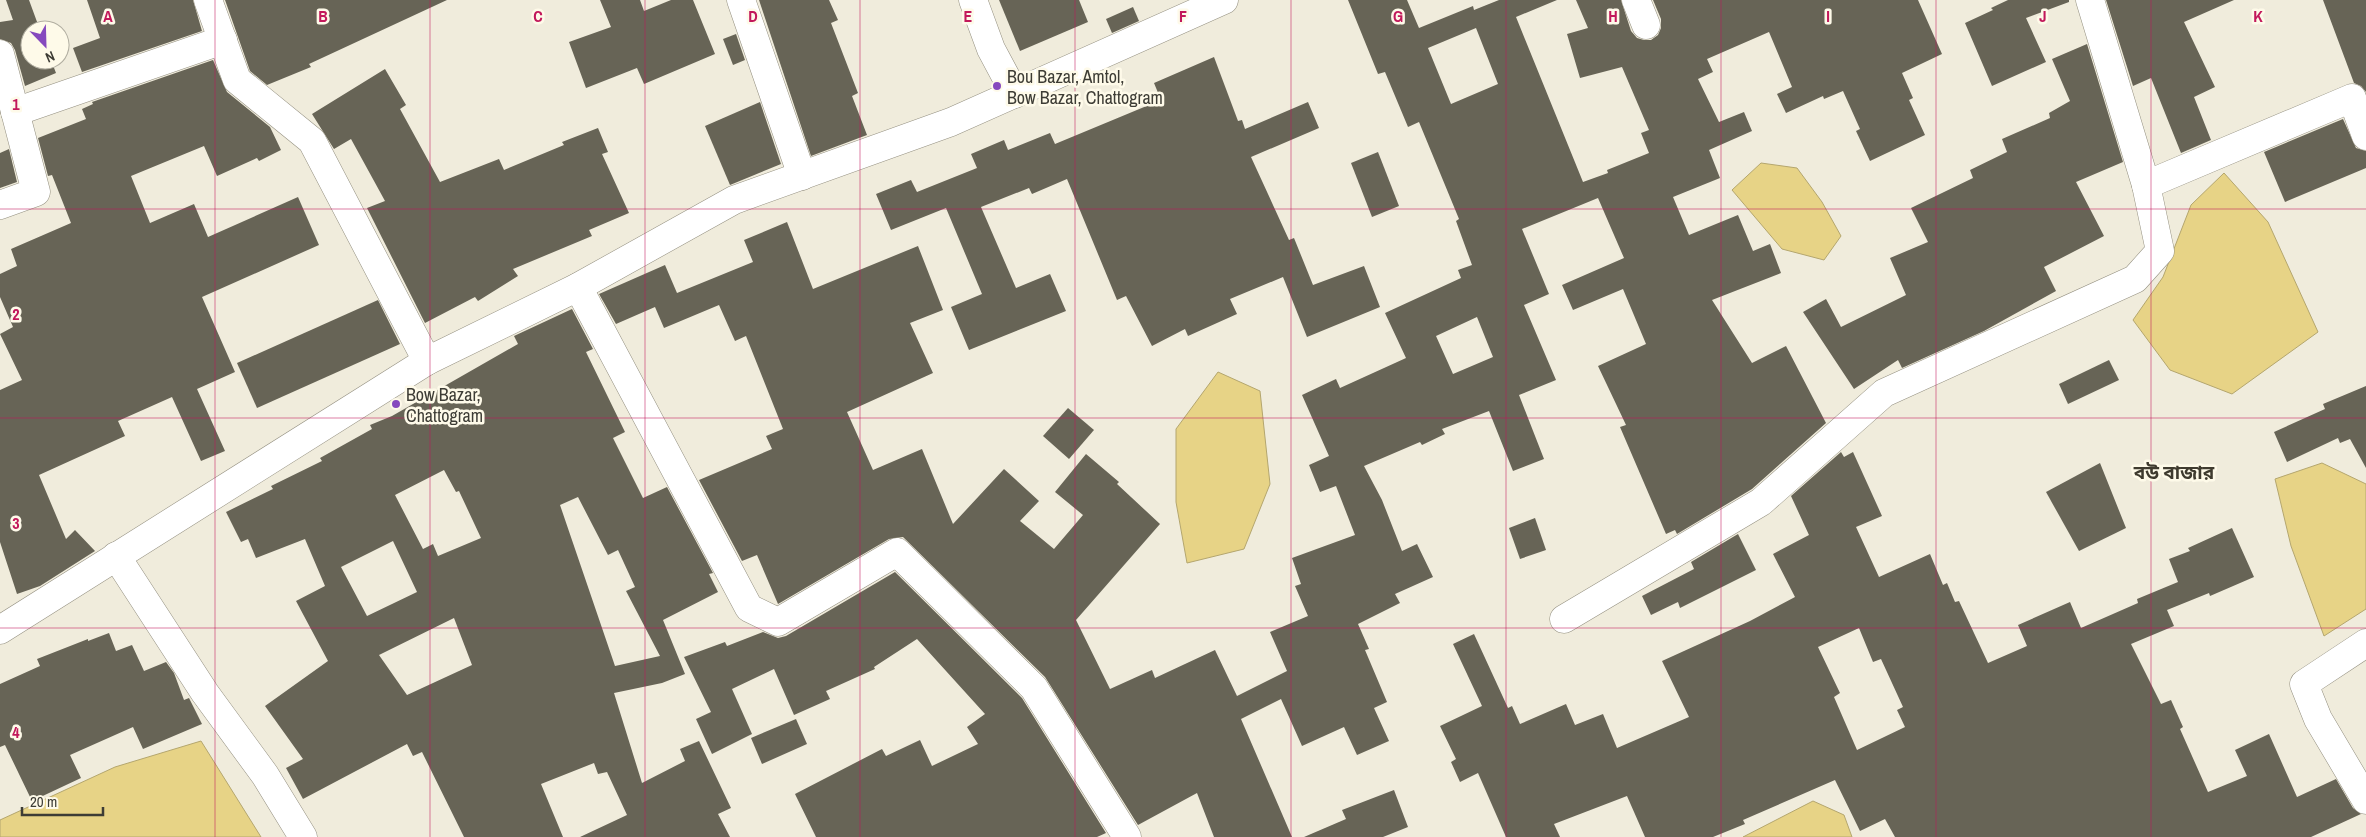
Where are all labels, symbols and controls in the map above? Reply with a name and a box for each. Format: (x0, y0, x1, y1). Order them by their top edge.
text: A (103, 5, 113, 27)
text: B (318, 5, 328, 27)
text: C (533, 5, 543, 27)
text: D (748, 5, 758, 27)
text: E (964, 5, 973, 27)
text: F (1179, 5, 1187, 27)
text: G (1393, 5, 1403, 27)
text: H (1608, 5, 1618, 27)
text: I (1826, 5, 1830, 27)
text: J (2039, 5, 2047, 27)
text: K (2253, 5, 2263, 27)
north arrow (20, 20, 70, 70)
text: N (43, 47, 57, 67)
place label: Bou Bazar, Amtol, Bow Bazar, Chattogram (1007, 64, 1163, 110)
marker: Bou Bazar, Amtol, Bow Bazar, Chattogram (991, 80, 1003, 92)
text: 1 (12, 93, 20, 115)
text: 2 (12, 303, 20, 325)
place label: Bow Bazar, Chattogram (406, 382, 483, 428)
marker: Bow Bazar, Chattogram (390, 398, 402, 410)
district label: বউ বাজার (2133, 459, 2215, 485)
text: 3 (12, 512, 20, 534)
text: 4 (12, 721, 20, 743)
scale bar (22, 784, 104, 816)
text: 20 m (30, 791, 57, 812)

